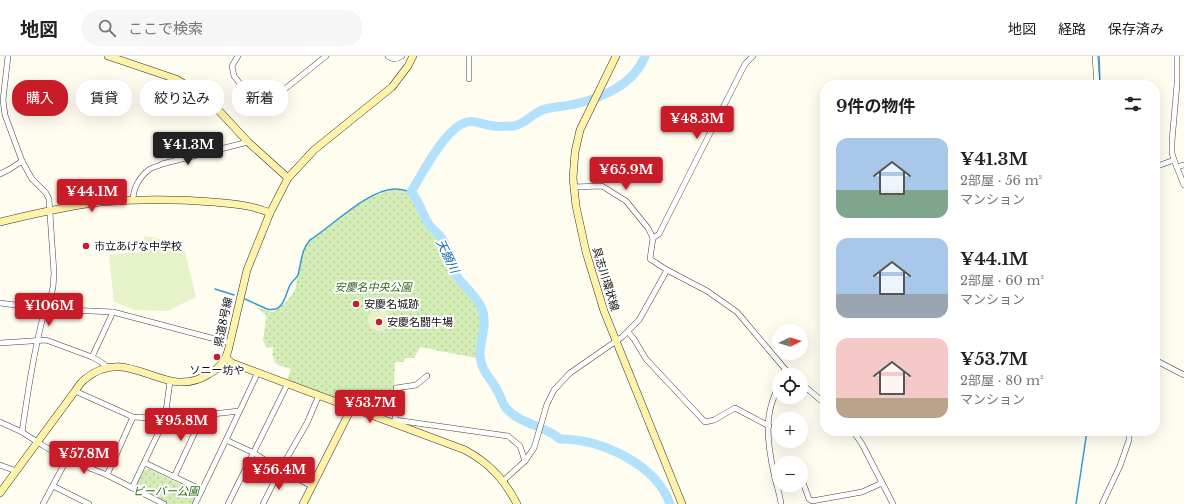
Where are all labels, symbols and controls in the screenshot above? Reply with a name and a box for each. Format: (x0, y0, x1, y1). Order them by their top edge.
search box (82, 10, 362, 46)
icon: search (96, 17, 118, 39)
text: 地図 (20, 18, 58, 41)
text: ここで検索 (128, 19, 203, 38)
text: 地図 (1008, 20, 1036, 38)
text: 経路 (1058, 20, 1086, 38)
text: 保存済み (1108, 20, 1164, 38)
chip: 購入 (12, 80, 68, 116)
chip: 賃貸 (76, 80, 132, 116)
chip: 絞り込み (140, 80, 224, 116)
chip: 新着 (232, 80, 288, 116)
icon: filters (1122, 93, 1144, 115)
text: 9件の物件 (836, 96, 915, 117)
pin: ¥48.3M (664, 106, 730, 140)
text: ¥48.3M (670, 110, 724, 127)
pin: ¥41.3M (155, 132, 221, 166)
text: ¥41.3M (162, 136, 214, 153)
text: ¥41.3M (960, 149, 1028, 170)
icon: home (868, 154, 916, 202)
pin: ¥65.9M (593, 157, 659, 191)
text: ¥65.9M (599, 161, 653, 178)
text: 2部屋 · 56 m² (960, 172, 1042, 189)
pin: ¥44.1M (59, 179, 125, 213)
text: ¥44.1M (66, 183, 118, 200)
text: マンション (960, 191, 1025, 208)
water label: 天願川 (433, 237, 464, 277)
place label: 市立あげな中学校 (94, 239, 182, 253)
marker: 市立あげな中学校 (81, 241, 91, 251)
street label: 具志川環状線 (590, 245, 622, 313)
text: ¥44.1M (960, 249, 1028, 270)
icon: home (868, 254, 916, 302)
text: 2部屋 · 60 m² (960, 272, 1044, 289)
park label: 安慶名中央公園 (335, 280, 413, 294)
text: マンション (960, 291, 1025, 308)
pin: ¥106M (21, 293, 77, 327)
street label: 県道8号線 (211, 296, 235, 348)
text: ¥106M (24, 297, 74, 314)
place label: 安慶名城跡 (364, 297, 419, 311)
marker: 安慶名城跡 (351, 299, 361, 309)
place label: 安慶名闘牛場 (387, 315, 453, 329)
marker: 安慶名闘牛場 (374, 317, 384, 327)
north arrow (772, 324, 808, 360)
map controls (772, 324, 808, 492)
text: ¥53.7M (960, 349, 1028, 370)
marker: ソニー坊や (212, 352, 222, 362)
icon: home (868, 354, 916, 402)
place label: ソニー坊や (190, 363, 245, 377)
button: locate (772, 368, 808, 404)
text: 2部屋 · 80 m² (960, 372, 1044, 389)
pin: ¥53.7M (337, 390, 403, 424)
text: マンション (960, 391, 1025, 408)
text: ¥53.7M (344, 394, 396, 411)
pin: ¥95.8M (148, 408, 214, 442)
text: ¥95.8M (154, 412, 208, 429)
button: + (772, 412, 808, 448)
pin: ¥57.8M (51, 441, 117, 475)
text: ¥57.8M (58, 445, 110, 462)
button: − (772, 456, 808, 492)
pin: ¥56.4M (246, 457, 312, 491)
text: ¥56.4M (252, 461, 306, 478)
park label: ビーバー公園 (133, 484, 201, 498)

